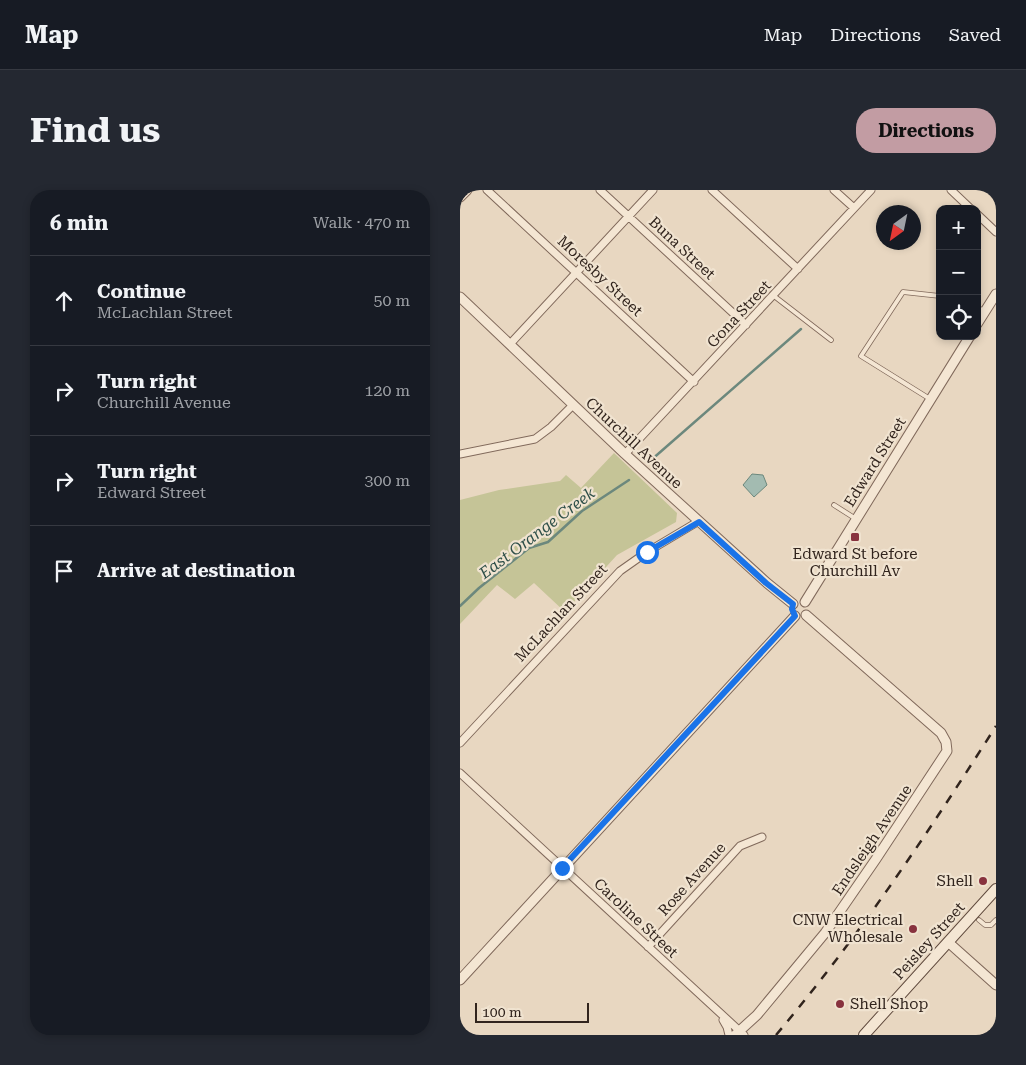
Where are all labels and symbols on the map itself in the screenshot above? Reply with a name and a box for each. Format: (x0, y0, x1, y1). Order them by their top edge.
north arrow (876, 205, 921, 250)
street label: Buna Street (645, 213, 719, 283)
street label: Moresby Street (554, 232, 647, 320)
street label: Gona Street (703, 276, 775, 352)
street label: Churchill Avenue (582, 394, 686, 492)
street label: Edward Street (840, 414, 910, 510)
water label: East Orange Creek (475, 483, 599, 583)
marker: Edward St before Churchill Av (849, 531, 861, 543)
route start (636, 541, 659, 564)
place label: Edward St before Churchill Av (793, 545, 917, 580)
street label: McLachlan Street (511, 560, 611, 666)
street label: Endsleigh Avenue (828, 781, 916, 899)
street label: Rose Avenue (654, 839, 730, 919)
route end (551, 857, 574, 880)
place label: Shell (937, 872, 973, 890)
street label: Caroline Street (590, 874, 682, 962)
marker: Shell (977, 875, 989, 887)
street label: Peisley Street (890, 898, 969, 983)
place label: CNW Electrical Wholesale (793, 911, 903, 946)
marker: CNW Electrical Wholesale (907, 923, 919, 935)
place label: Shell Shop (850, 995, 928, 1013)
marker: Shell Shop (834, 998, 846, 1010)
scale bar (475, 1000, 589, 1023)

